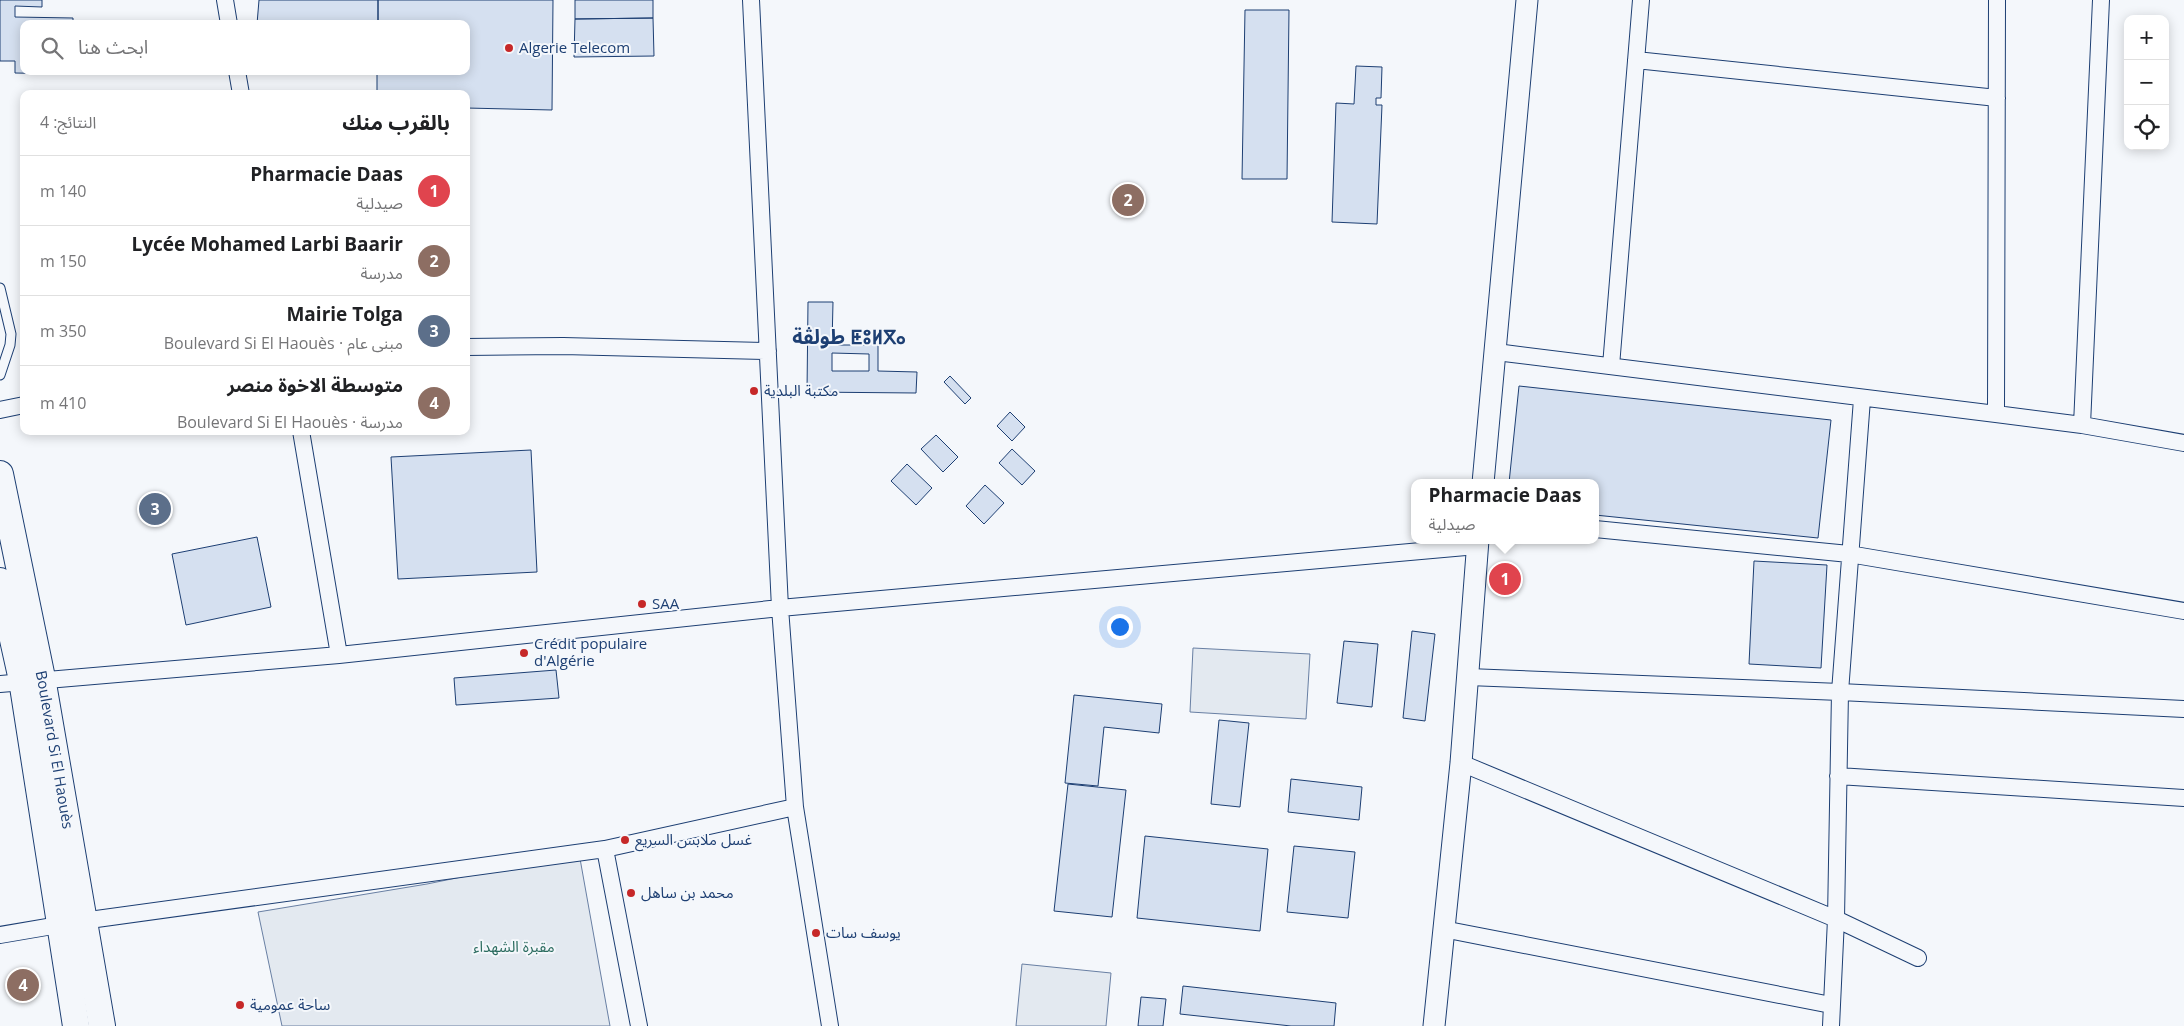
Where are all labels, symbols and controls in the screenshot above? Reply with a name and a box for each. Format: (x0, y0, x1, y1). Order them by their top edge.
map controls (2124, 15, 2169, 150)
button: + (2124, 15, 2169, 60)
search box (20, 20, 470, 75)
icon: search (38, 34, 66, 62)
text: ابحث هنا (78, 34, 148, 60)
place label: Algerie Telecom (519, 37, 630, 57)
marker: Algerie Telecom (503, 42, 515, 54)
button: − (2124, 60, 2169, 105)
button: locate (2124, 105, 2169, 150)
text: بالقرب منك (342, 108, 450, 136)
text: النتائج: 4 (40, 111, 96, 133)
text: Pharmacie Daas (250, 161, 403, 187)
text: 140 m (40, 180, 86, 202)
text: 1 (429, 180, 439, 202)
pin: 2 (1112, 181, 1144, 219)
text: صيدلية (356, 192, 403, 214)
text: Lycée Mohamed Larbi Baarir (131, 231, 403, 257)
text: 150 m (40, 250, 86, 272)
text: 2 (429, 250, 439, 272)
text: مدرسة (360, 262, 403, 284)
text: Mairie Tolga (286, 301, 403, 327)
text: 350 m (40, 320, 86, 342)
text: 3 (429, 320, 439, 342)
district label: طولڤة ⵟⵓⵍⴳⴰ (792, 323, 906, 350)
text: مبنى عام · Boulevard Si El Haouès (164, 332, 403, 354)
text: متوسطة الاخوة منصر (227, 372, 403, 398)
place label: مكتبة البلدية (764, 380, 838, 400)
marker: مكتبة البلدية (748, 385, 760, 397)
text: 410 m (40, 392, 86, 414)
text: 4 (429, 392, 439, 414)
text: مدرسة · Boulevard Si El Haouès (177, 411, 403, 433)
popup (1411, 479, 1599, 544)
text: Pharmacie Daas (1429, 482, 1581, 508)
pin: 3 (139, 490, 171, 528)
text: صيدلية (1429, 513, 1475, 535)
pin: 1 (1489, 560, 1521, 598)
place label: SAA (652, 593, 680, 613)
marker: SAA (636, 598, 648, 610)
your location (1107, 614, 1133, 640)
place label: Crédit populaire d'Algérie (534, 633, 647, 670)
marker: Crédit populaire d'Algérie (518, 647, 530, 659)
street label: Boulevard Si El Haouès (32, 668, 79, 830)
place label: غسل ملابس السريع (635, 829, 753, 852)
marker: غسل ملابس السريع (619, 834, 631, 846)
place label: محمد بن ساهل (641, 882, 734, 902)
marker: محمد بن ساهل (625, 887, 637, 899)
place label: يوسف سات (826, 922, 901, 942)
marker: يوسف سات (810, 927, 822, 939)
park label: مقبرة الشهداء (473, 936, 555, 956)
pin: 4 (7, 966, 39, 1004)
place label: ساحة عمومية (250, 994, 330, 1014)
marker: ساحة عمومية (234, 999, 246, 1011)

